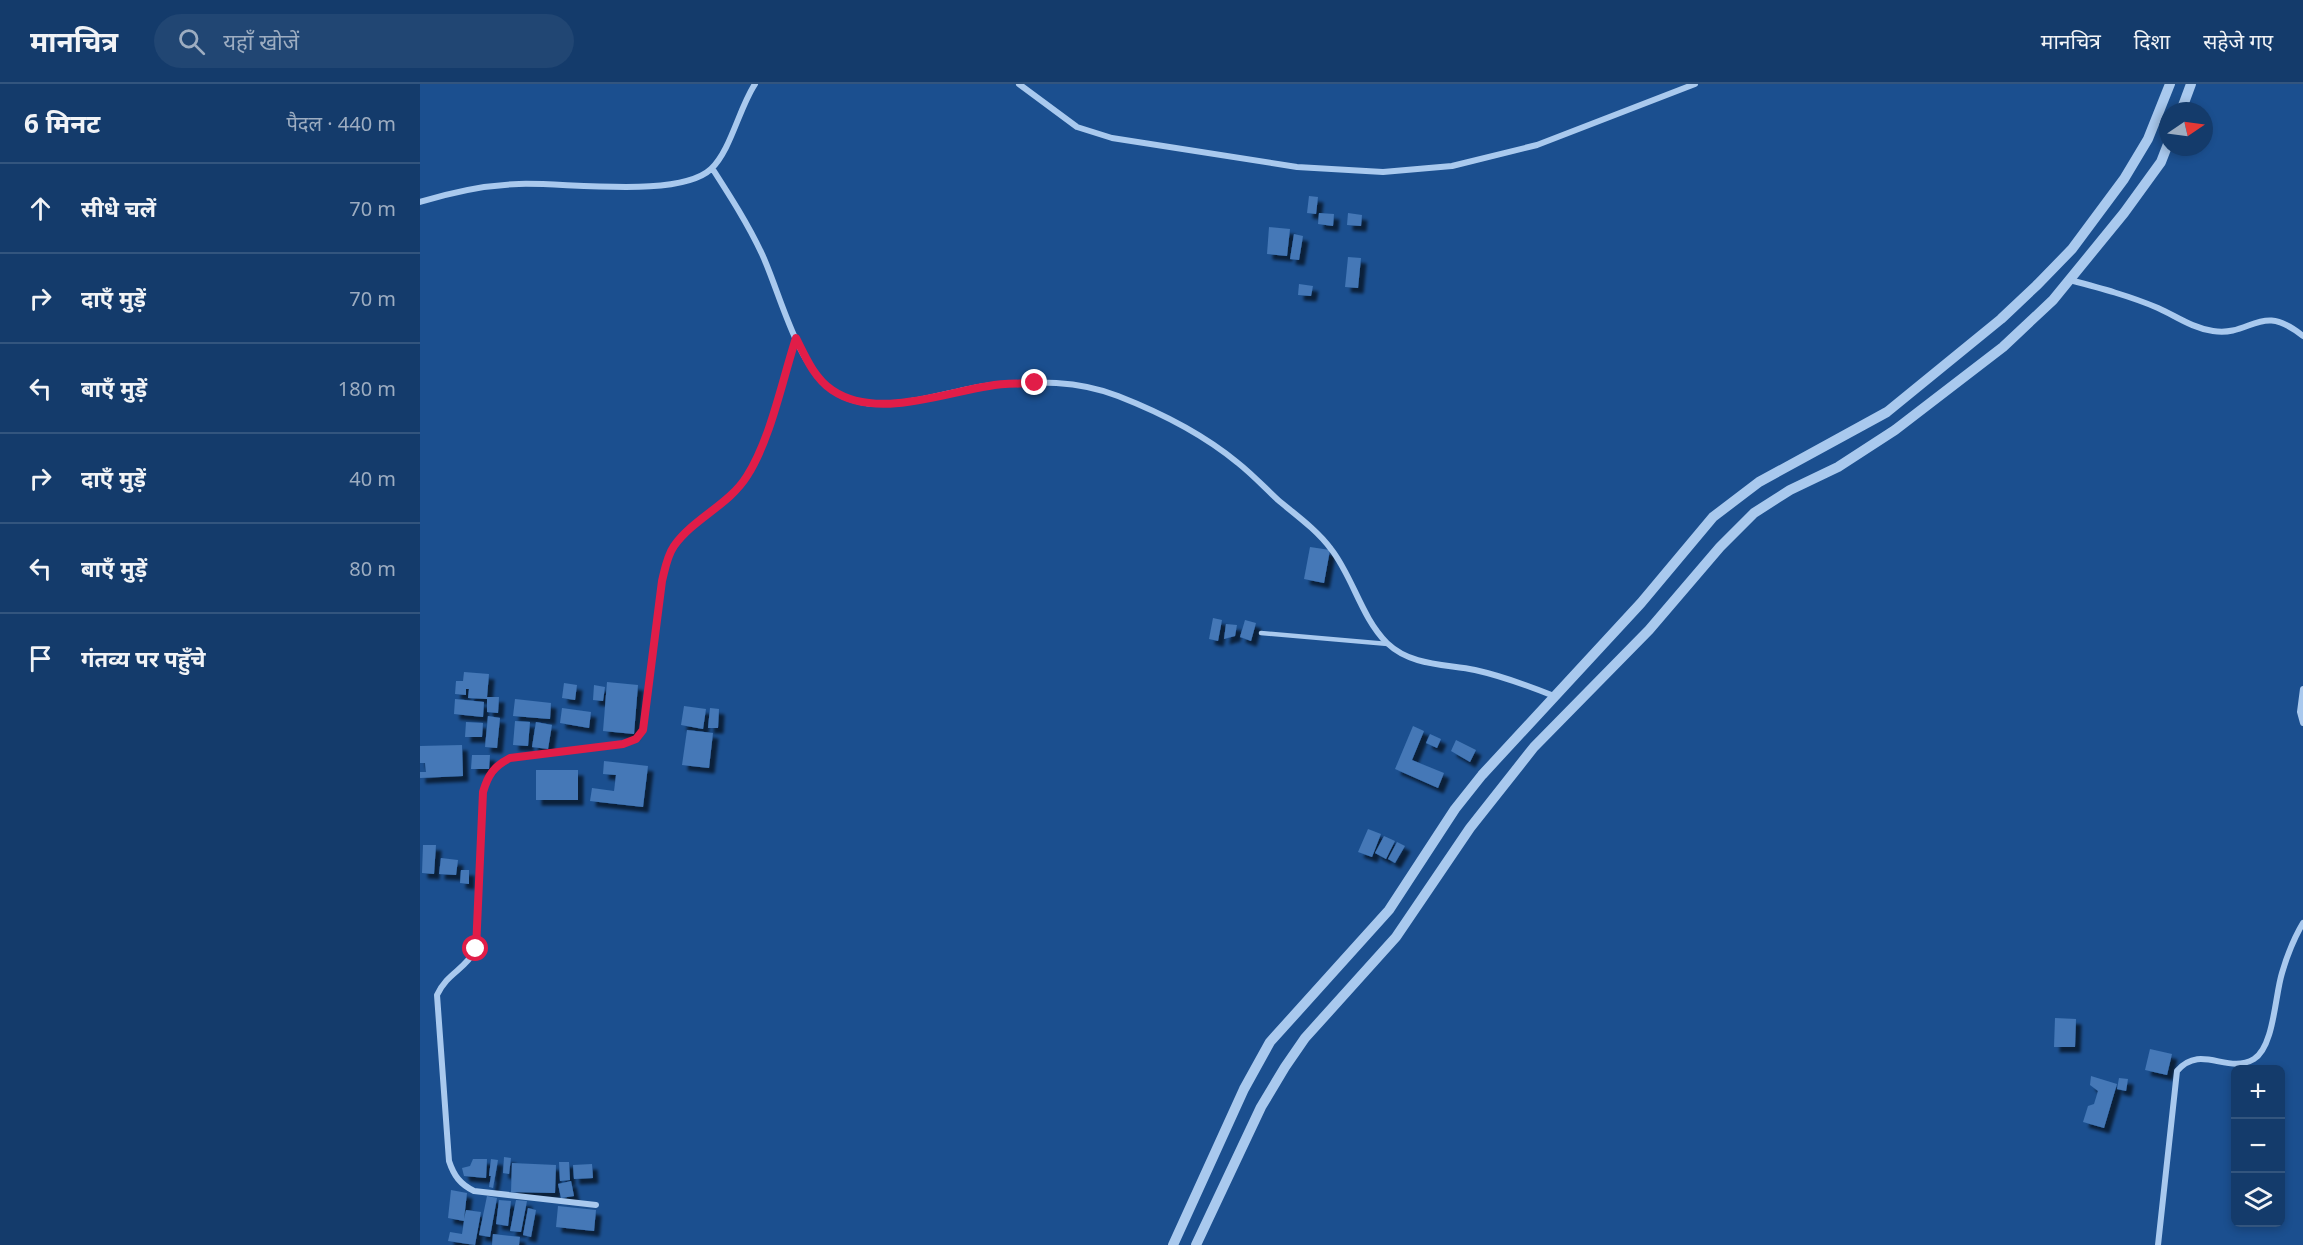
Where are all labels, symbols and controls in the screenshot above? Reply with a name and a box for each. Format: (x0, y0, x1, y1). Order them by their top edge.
search box (154, 14, 574, 68)
text: मानचित्र (30, 22, 118, 60)
icon: search (175, 25, 208, 58)
text: यहाँ खोजें (223, 26, 299, 56)
text: मानचित्र (2041, 27, 2101, 55)
text: दिशा (2134, 27, 2170, 55)
text: सहेजे गए (2203, 27, 2273, 55)
north arrow (2159, 102, 2213, 156)
text: 6 मिनट (24, 105, 100, 141)
text: पैदल · 440 m (286, 110, 396, 137)
icon: ahead (24, 192, 57, 225)
text: सीधे चलें (81, 193, 156, 223)
text: 70 m (349, 195, 396, 222)
icon: right (24, 282, 57, 315)
text: दाएँ मुड़ें (81, 283, 146, 313)
text: 70 m (349, 285, 396, 312)
route end (1021, 369, 1047, 395)
icon: left (24, 372, 57, 405)
text: बाएँ मुड़ें (81, 373, 147, 403)
text: 180 m (338, 375, 396, 402)
icon: right (24, 462, 57, 495)
text: दाएँ मुड़ें (81, 463, 146, 493)
text: 40 m (349, 465, 396, 492)
icon: left (24, 552, 57, 585)
text: बाएँ मुड़ें (81, 553, 147, 583)
text: 80 m (349, 555, 396, 582)
icon: arrive (24, 642, 57, 675)
text: गंतव्य पर पहुँचे (81, 643, 206, 673)
route start (462, 935, 488, 961)
map controls (2231, 1065, 2285, 1227)
button: + (2231, 1065, 2285, 1119)
button: − (2231, 1119, 2285, 1173)
button: layers (2231, 1173, 2285, 1227)

